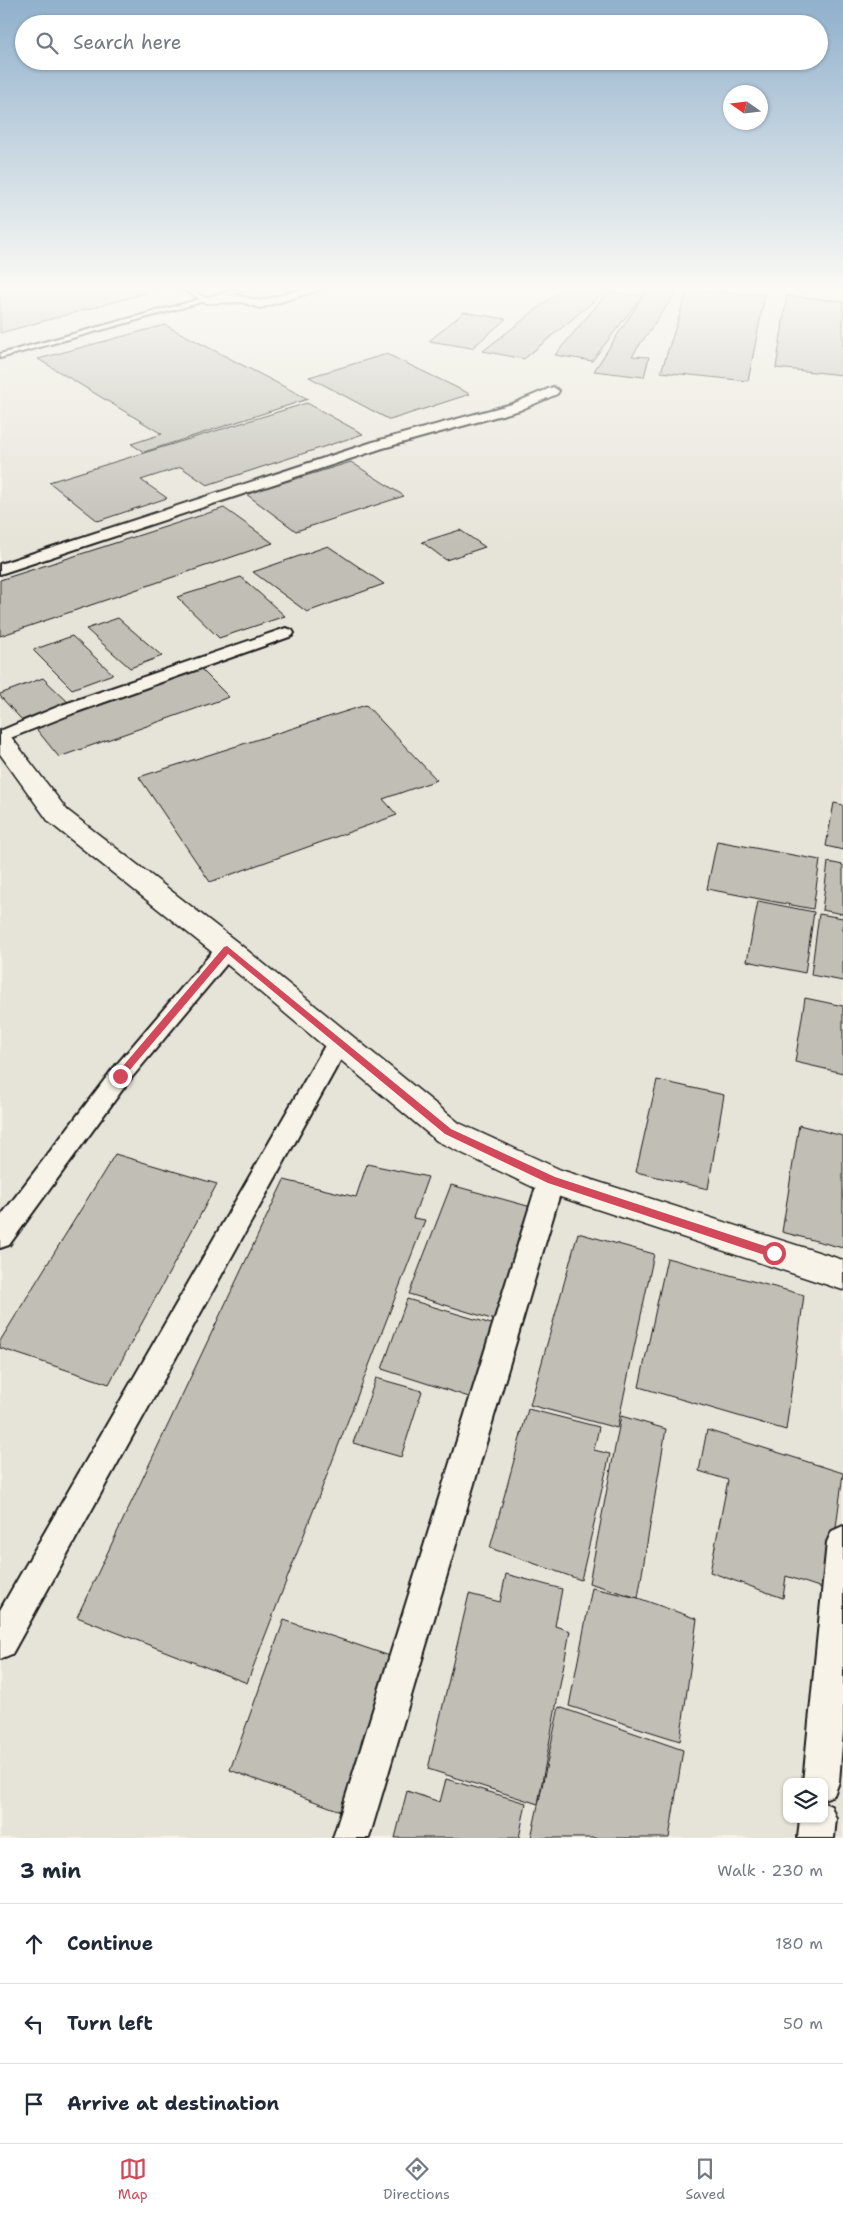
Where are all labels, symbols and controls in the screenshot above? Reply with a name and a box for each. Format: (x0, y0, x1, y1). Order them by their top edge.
search box (15, 15, 828, 70)
icon: search (33, 29, 61, 57)
text: Search here (73, 30, 182, 55)
north arrow (723, 85, 768, 130)
route end (109, 1065, 132, 1088)
route start (763, 1242, 786, 1265)
map controls (783, 1778, 828, 1823)
button: layers (783, 1778, 828, 1823)
text: 3 min (20, 1857, 81, 1885)
text: Walk · 230 m (717, 1860, 823, 1881)
icon: ahead (20, 1930, 48, 1958)
text: Continue (67, 1931, 153, 1956)
text: 180 m (775, 1933, 823, 1954)
icon: left (20, 2010, 48, 2038)
text: Turn left (67, 2011, 153, 2036)
text: 50 m (783, 2013, 823, 2034)
icon: arrive (20, 2090, 48, 2118)
text: Arrive at destination (67, 2091, 279, 2116)
tab: Map (118, 2155, 148, 2203)
tab: Directions (383, 2155, 450, 2203)
tab: Saved (686, 2155, 725, 2203)

